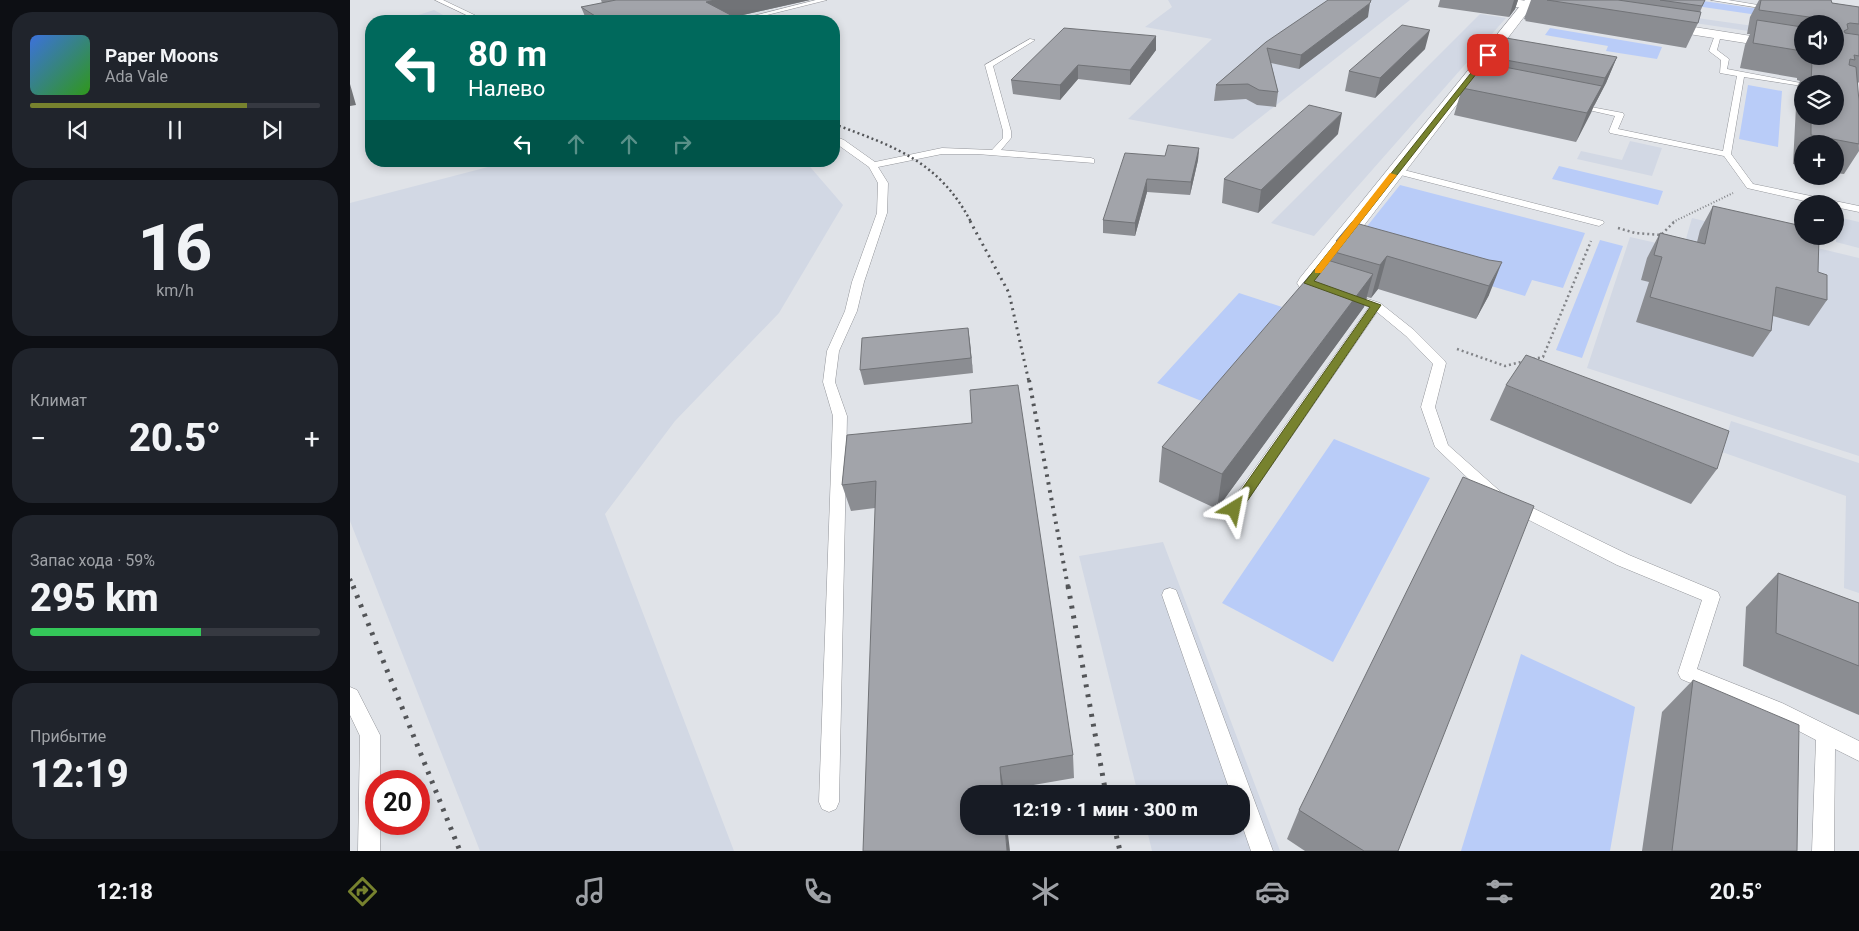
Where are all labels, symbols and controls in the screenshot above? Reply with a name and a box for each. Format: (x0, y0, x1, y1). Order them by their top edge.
map controls (1794, 15, 1844, 245)
button: sound (1794, 15, 1844, 65)
text: 80 m (468, 34, 547, 75)
pin (1467, 34, 1509, 76)
icon: left (385, 35, 450, 100)
icon: arrive (1474, 41, 1502, 69)
text: Paper Moons (105, 44, 218, 67)
text: Ada Vale (105, 67, 168, 86)
button: layers (1794, 75, 1844, 125)
text: Налево (468, 76, 545, 101)
icon: previous (64, 116, 92, 144)
icon: pause (161, 116, 189, 144)
icon: next (258, 116, 286, 144)
icon: left (509, 130, 537, 158)
icon: ahead (562, 130, 590, 158)
icon: ahead (615, 130, 643, 158)
icon: right (668, 130, 696, 158)
button: + (1794, 135, 1844, 185)
button: − (1794, 195, 1844, 245)
text: 16 (138, 210, 212, 286)
text: km/h (156, 281, 194, 300)
text: Климат (30, 391, 87, 410)
text: 20.5° (129, 416, 221, 460)
text: − (30, 422, 46, 455)
text: + (304, 422, 320, 455)
position arrow (1207, 482, 1259, 534)
text: Запас хода · 59% (30, 551, 155, 570)
text: 295 km (30, 576, 159, 620)
text: Прибытие (30, 727, 106, 746)
text: 12:19 (30, 752, 129, 796)
speed limit sign: 20 (365, 770, 430, 835)
text: 12:19 · 1 мин · 300 m (1012, 798, 1198, 821)
icon: directions (345, 874, 380, 909)
icon: music (573, 874, 608, 909)
icon: phone (800, 874, 835, 909)
icon: climate (1028, 874, 1063, 909)
icon: car (1255, 874, 1290, 909)
icon: filters (1482, 874, 1517, 909)
text: 12:18 (96, 879, 153, 904)
text: 20.5° (1710, 879, 1763, 904)

